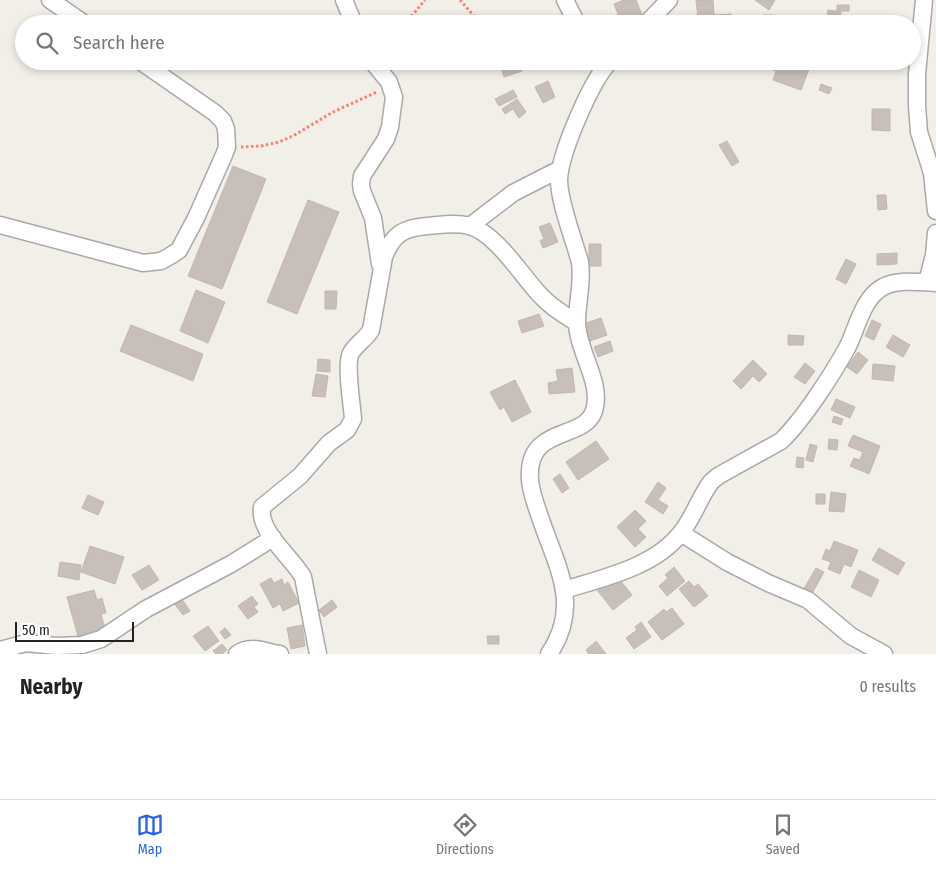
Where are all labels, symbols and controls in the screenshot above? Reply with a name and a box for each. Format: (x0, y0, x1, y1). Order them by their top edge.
search box (15, 15, 921, 70)
icon: search (33, 29, 61, 57)
text: Search here (73, 31, 165, 54)
scale bar (15, 619, 134, 642)
text: 50 m (22, 622, 50, 639)
text: Nearby (20, 674, 82, 700)
text: 0 results (859, 677, 916, 696)
tab: Map (136, 811, 164, 858)
tab: Directions (436, 811, 494, 858)
tab: Saved (766, 811, 800, 858)

